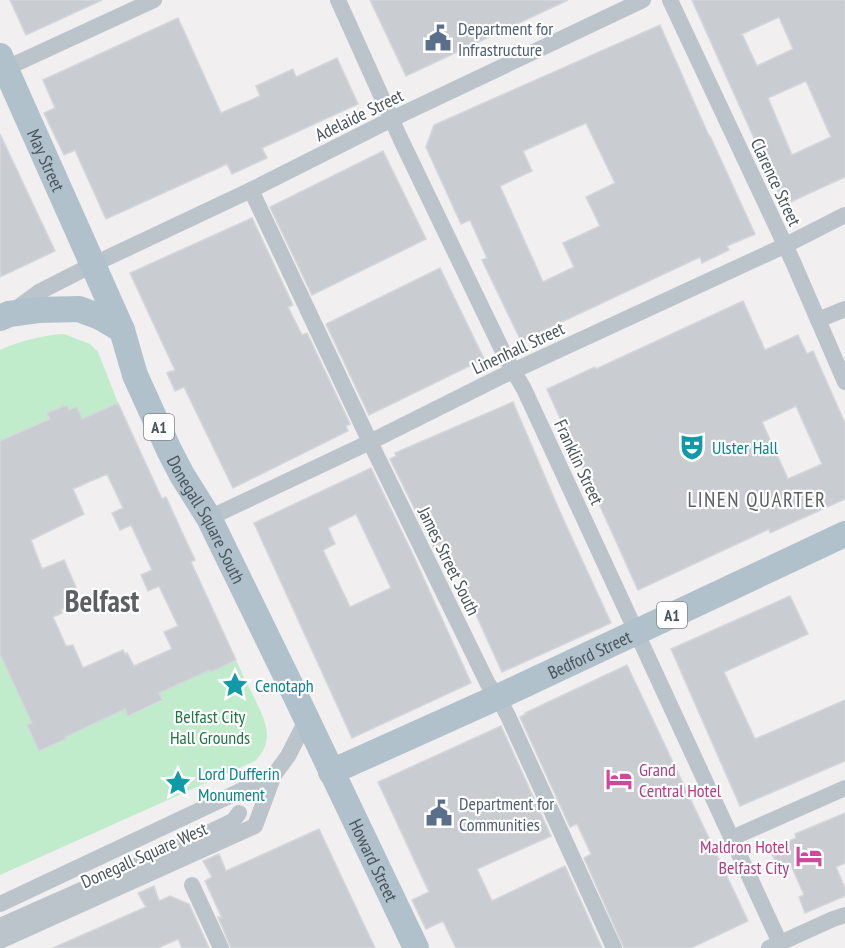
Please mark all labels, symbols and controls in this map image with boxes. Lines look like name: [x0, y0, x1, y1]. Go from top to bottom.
place label: Department for Infrastructure: [458, 17, 553, 61]
public building icon: Department for Infrastructure: [423, 23, 453, 53]
street label: Adelaide Street: [311, 84, 407, 146]
street label: May Street: [22, 125, 70, 195]
street label: Clarence Street: [746, 134, 806, 230]
street label: Linenhall Street: [468, 317, 568, 379]
road number: A1: [144, 414, 174, 440]
street label: Franklin Street: [549, 416, 609, 508]
theatre icon: Ulster Hall: [677, 432, 707, 462]
place label: Ulster Hall: [712, 436, 779, 459]
street label: Donegall Square South: [162, 451, 251, 587]
district label: LINEN QUARTER: [687, 486, 827, 513]
street label: James Street South: [412, 502, 485, 619]
district label: Belfast: [65, 581, 139, 620]
road number: A1: [657, 602, 687, 628]
street label: Bedford Street: [544, 625, 635, 684]
place icon: Cenotaph: [220, 670, 250, 700]
place label: Cenotaph: [255, 674, 314, 697]
park label: Belfast City Hall Grounds: [170, 705, 250, 749]
place label: Grand Central Hotel: [639, 758, 722, 802]
place label: Lord Dufferin Monument: [198, 762, 280, 806]
hotel icon: Grand Central Hotel: [604, 764, 634, 794]
place icon: Lord Dufferin Monument: [163, 768, 193, 798]
place label: Department for Communities: [459, 792, 554, 836]
public building icon: Department for Communities: [424, 798, 454, 828]
street label: Howard Street: [345, 815, 404, 905]
street label: Donegall Square West: [77, 817, 211, 893]
place label: Maldron Hotel Belfast City: [700, 835, 790, 879]
hotel icon: Maldron Hotel Belfast City: [794, 841, 824, 871]

